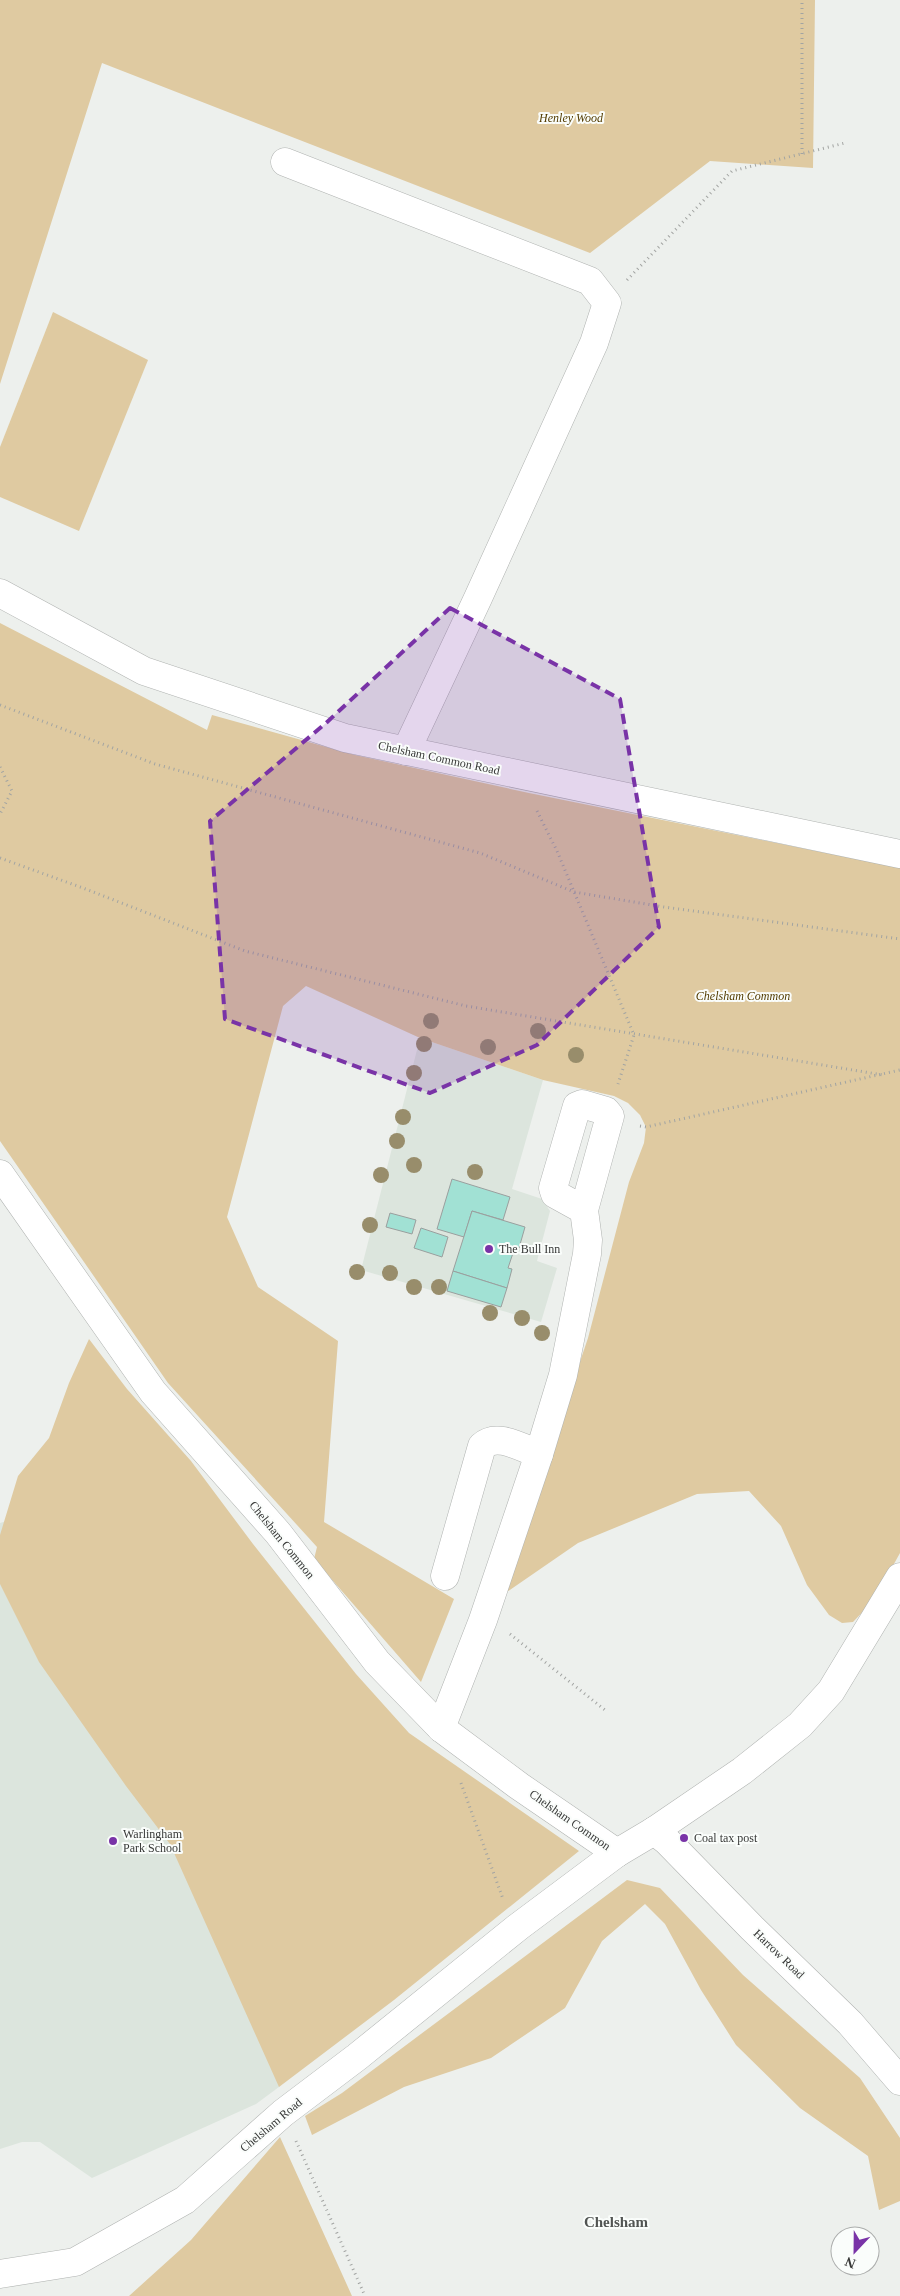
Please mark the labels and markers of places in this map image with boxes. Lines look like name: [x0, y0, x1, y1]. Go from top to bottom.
place label: The Bull Inn: [499, 1242, 560, 1256]
marker: The Bull Inn: [483, 1243, 495, 1255]
place label: Warlingham Park School: [123, 1827, 183, 1855]
place label: Coal tax post: [694, 1831, 758, 1845]
marker: Coal tax post: [678, 1832, 690, 1844]
marker: Warlingham Park School: [107, 1835, 119, 1847]

